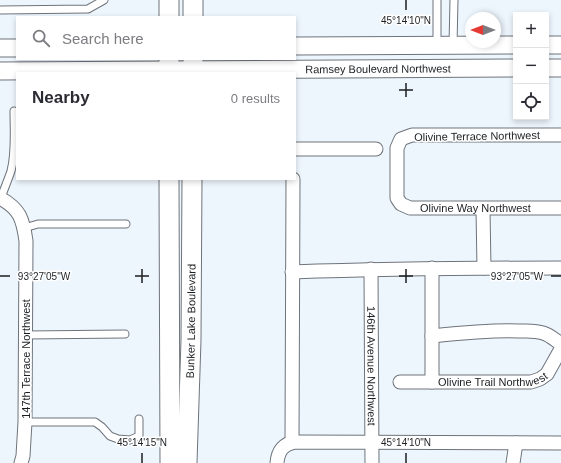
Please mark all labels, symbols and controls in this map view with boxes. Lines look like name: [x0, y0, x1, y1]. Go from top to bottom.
north arrow: [465, 12, 501, 48]
map controls: [513, 12, 549, 120]
button: +: [513, 12, 549, 48]
text: 45°14'10"N: [381, 15, 431, 26]
search box: [16, 16, 296, 60]
icon: search: [30, 27, 52, 49]
text: Search here: [62, 30, 144, 47]
button: −: [513, 48, 549, 84]
street label: Ramsey Boulevard Northwest: [305, 62, 451, 75]
button: locate: [513, 84, 549, 120]
text: Nearby: [32, 88, 90, 107]
text: 0 results: [231, 91, 280, 106]
street label: Olivine Terrace Northwest: [414, 129, 540, 143]
street label: Olivine Way Northwest: [420, 202, 531, 214]
street label: Bunker Lake Boulevard: [184, 264, 197, 378]
text: 93°27'05"W: [18, 271, 71, 282]
text: 93°27'05"W: [491, 271, 544, 282]
street label: 147th Terrace Northwest: [20, 299, 32, 419]
street label: 146th Avenue Northwest: [365, 306, 378, 426]
street label: Olivine Trail Northwest: [438, 370, 550, 388]
text: 45°14'15"N: [117, 437, 167, 448]
text: 45°14'10"N: [381, 437, 431, 448]

